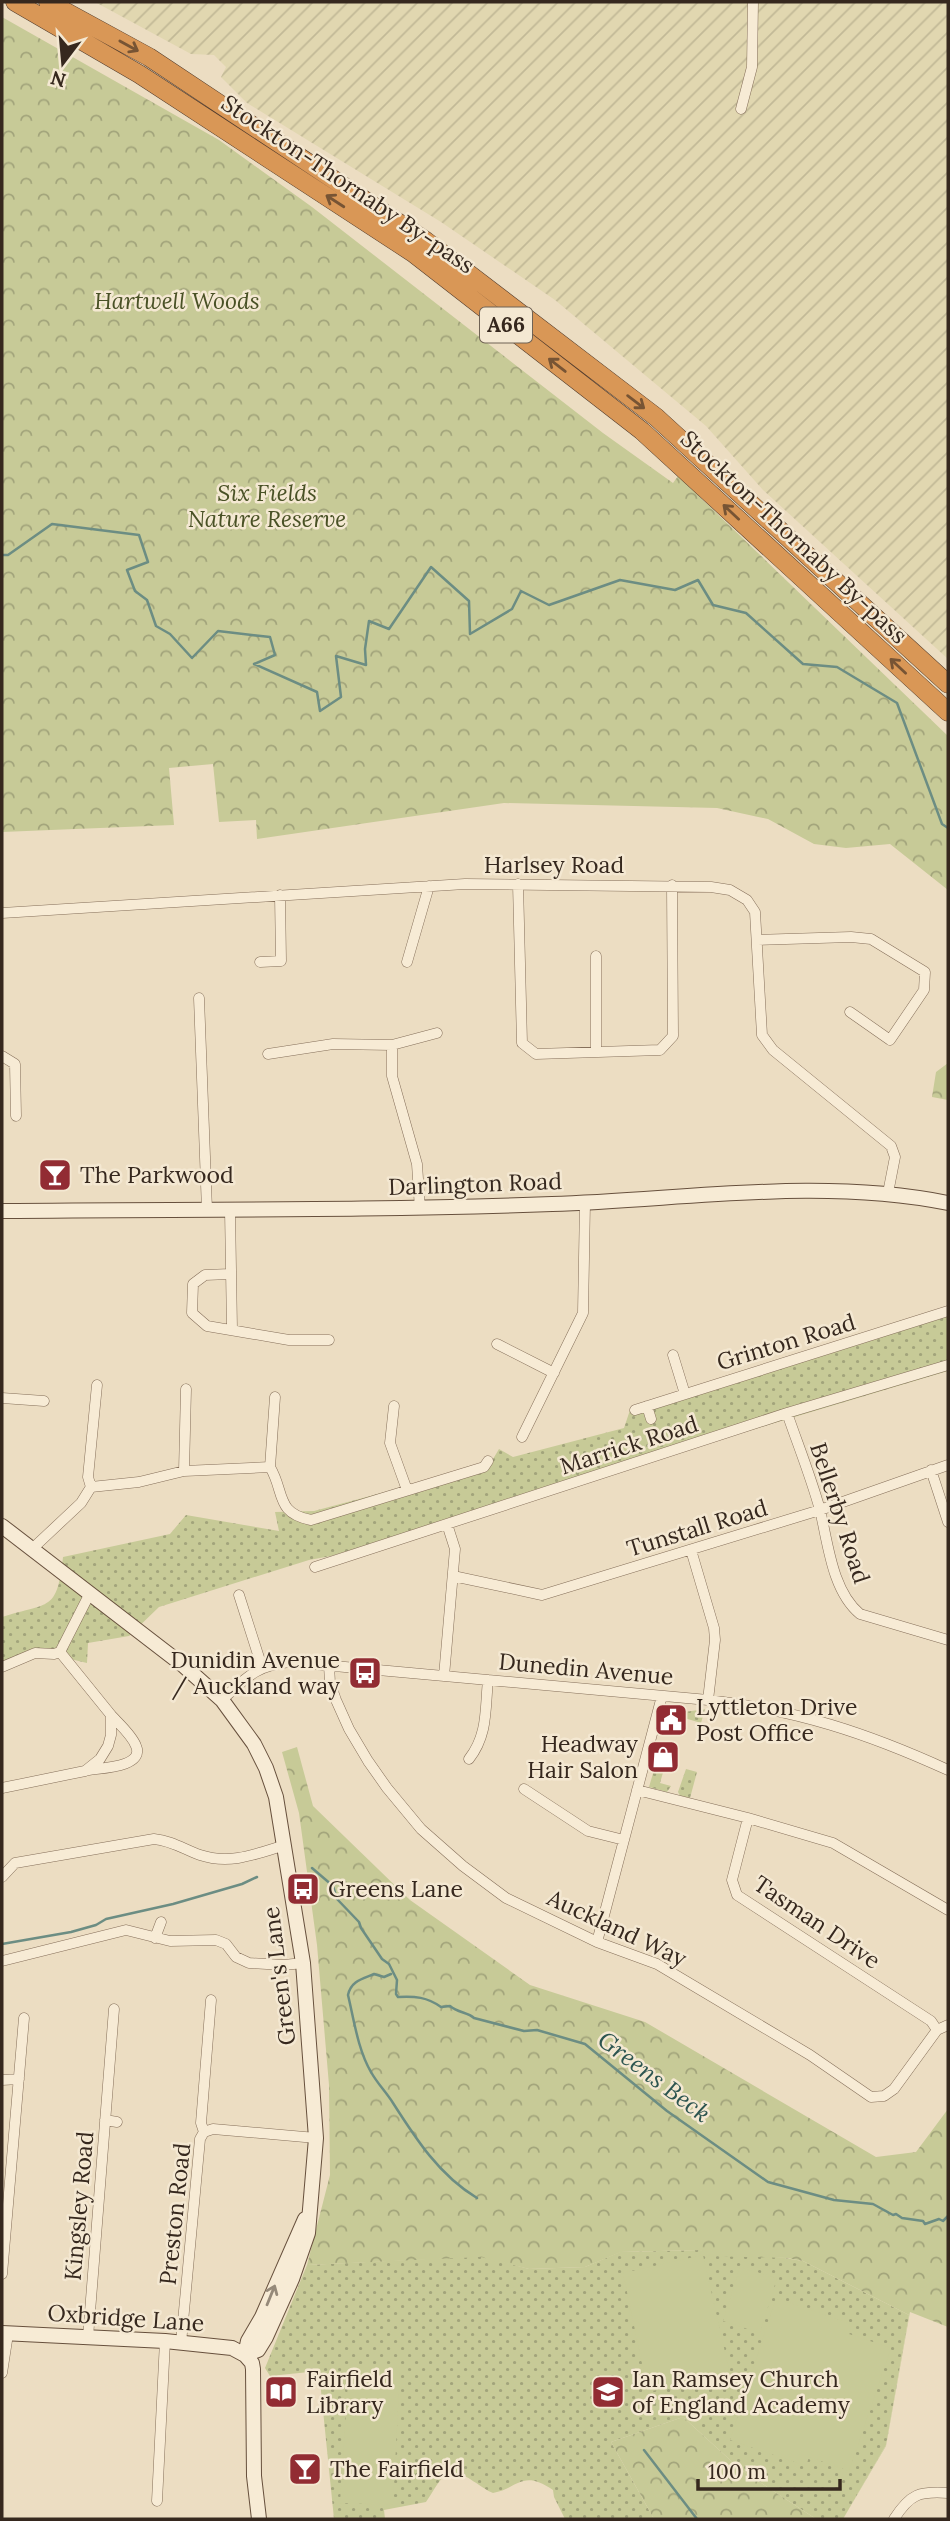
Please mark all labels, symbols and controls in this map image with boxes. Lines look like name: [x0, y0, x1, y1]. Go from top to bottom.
north arrow: [28, 28, 98, 98]
one-way arrow: [118, 40, 139, 54]
text: N: [48, 66, 69, 93]
street label: Stockton-Thornaby By-pass: [216, 88, 481, 279]
one-way arrow: [325, 194, 345, 208]
park label: Hartwell Woods: [94, 286, 260, 315]
road number: A66: [480, 308, 532, 342]
one-way arrow: [549, 357, 567, 372]
one-way arrow: [626, 394, 645, 409]
street label: Stockton-Thornaby By-pass: [675, 424, 914, 649]
park label: Six Fields Nature Reserve: [188, 478, 346, 533]
one-way arrow: [722, 504, 740, 520]
one-way arrow: [889, 658, 907, 674]
street label: Harlsey Road: [484, 850, 624, 879]
bar icon: The Parkwood: [36, 1156, 74, 1194]
place label: The Parkwood: [80, 1160, 234, 1189]
street label: Darlington Road: [388, 1166, 563, 1201]
street label: Grinton Road: [713, 1307, 859, 1376]
street label: Marrick Road: [556, 1409, 702, 1480]
street label: Bellerby Road: [804, 1439, 877, 1587]
street label: Tunstall Road: [623, 1492, 771, 1563]
place label: Dunidin Avenue / Auckland way: [170, 1645, 341, 1701]
street label: Dunedin Avenue: [497, 1646, 675, 1691]
bus stop icon: Dunidin Avenue / Auckland way: [346, 1654, 384, 1692]
place label: Lyttleton Drive Post Office: [696, 1692, 857, 1747]
public building icon: Lyttleton Drive Post Office: [652, 1701, 690, 1739]
place label: Headway Hair Salon: [527, 1729, 639, 1784]
shop icon: Headway Hair Salon: [644, 1738, 682, 1776]
street label: Tasman Drive: [748, 1869, 886, 1975]
bus stop icon: Greens Lane: [284, 1870, 322, 1908]
place label: Greens Lane: [328, 1874, 463, 1903]
street label: Auckland Way: [542, 1882, 692, 1973]
street label: Green's Lane: [256, 1905, 301, 2047]
water label: Greens Beck: [592, 2024, 717, 2129]
street label: Kingsley Road: [58, 2130, 99, 2282]
street label: Preston Road: [153, 2141, 196, 2286]
one-way arrow: [265, 2285, 278, 2306]
street label: Oxbridge Lane: [47, 2298, 205, 2337]
place label: Fairfield Library: [306, 2364, 393, 2419]
place label: Ian Ramsey Church of England Academy: [632, 2364, 851, 2419]
library icon: Fairfield Library: [262, 2373, 300, 2411]
school or university icon: Ian Ramsey Church of England Academy: [589, 2373, 627, 2411]
scale bar: [698, 2448, 840, 2492]
bar icon: The Fairfield: [286, 2450, 324, 2488]
place label: The Fairfield: [330, 2454, 464, 2483]
text: 100 m: [708, 2458, 766, 2485]

